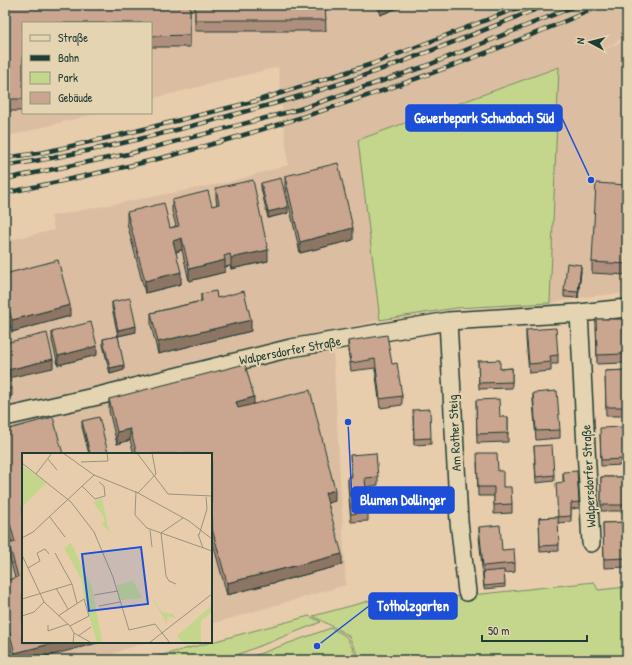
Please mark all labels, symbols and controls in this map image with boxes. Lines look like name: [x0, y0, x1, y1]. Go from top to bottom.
legend: [22, 22, 152, 114]
north arrow: [570, 22, 610, 62]
text: Straße: [58, 29, 88, 46]
text: N: [573, 37, 587, 45]
text: Bahn: [58, 49, 79, 66]
text: Park: [58, 69, 78, 86]
text: Gebäude: [58, 89, 93, 106]
callout: Gewerbepark Schwabach Süd: [406, 105, 562, 131]
text: Gewerbepark Schwabach Süd: [414, 108, 555, 129]
street label: Walpersdorfer Straße: [238, 331, 342, 369]
street label: Am Rother Steig: [443, 394, 465, 472]
street label: Walpersdorfer Straße: [576, 424, 600, 528]
inset map: [22, 453, 212, 643]
callout: Blumen Dollinger: [352, 487, 454, 513]
text: Blumen Dollinger: [360, 490, 447, 511]
callout: Totholzgarten: [369, 593, 457, 619]
text: Totholzgarten: [376, 596, 449, 617]
scale bar: [482, 617, 587, 643]
text: 50 m: [488, 622, 509, 639]

